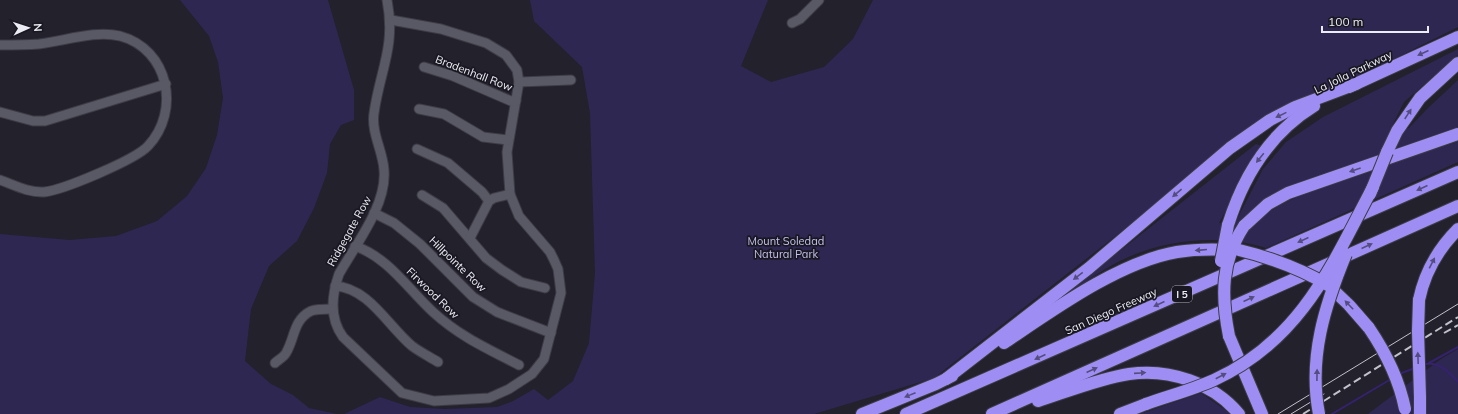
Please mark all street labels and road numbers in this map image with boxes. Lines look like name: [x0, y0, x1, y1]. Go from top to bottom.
street label: La Jolla Parkway: [1312, 47, 1394, 97]
street label: Bradenhall Row: [433, 52, 515, 94]
street label: Ridgegate Row: [324, 193, 374, 269]
street label: Hillpointe Row: [426, 233, 490, 295]
street label: Firwood Row: [404, 264, 463, 322]
street label: San Diego Freeway: [1063, 284, 1159, 338]
road number: I 5: [1172, 286, 1192, 302]

